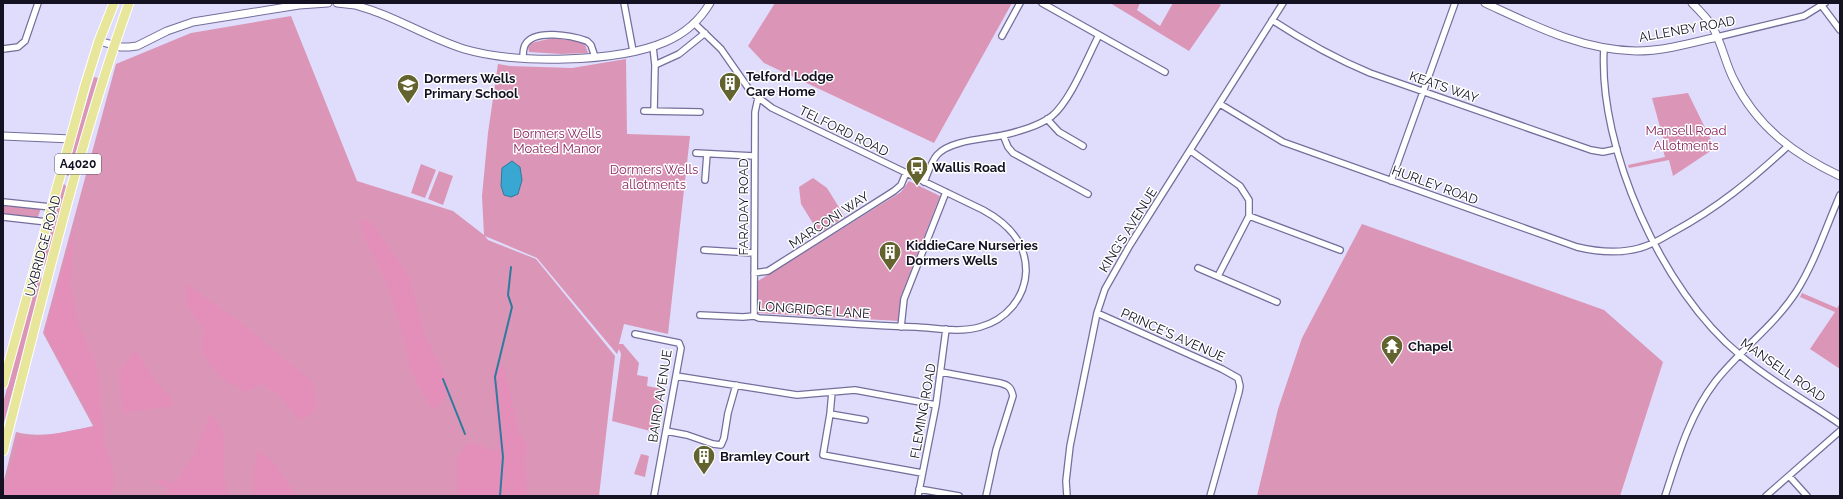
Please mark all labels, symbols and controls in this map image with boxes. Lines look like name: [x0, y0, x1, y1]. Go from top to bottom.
street label: ALLENBY ROAD: [1638, 13, 1736, 45]
street label: KEATS WAY: [1408, 68, 1481, 106]
place label: Telford Lodge Care Home: [746, 69, 834, 99]
building icon: Telford Lodge Care Home: [717, 70, 743, 103]
place label: Dormers Wells Primary School: [424, 71, 519, 101]
school or university icon: Dormers Wells Primary School: [395, 72, 421, 105]
street label: TELFORD ROAD: [797, 103, 891, 159]
park label: Mansell Road Allotments: [1645, 123, 1727, 153]
park label: Dormers Wells Moated Manor: [513, 126, 601, 156]
road number: A4020: [55, 154, 101, 174]
bus stop icon: Wallis Road: [904, 154, 930, 187]
street label: FARADAY ROAD: [736, 159, 751, 255]
place label: Wallis Road: [932, 160, 1006, 175]
park label: Dormers Wells allotments: [610, 162, 698, 192]
street label: HURLEY ROAD: [1390, 162, 1480, 208]
street label: KING'S AVENUE: [1096, 185, 1160, 275]
street label: MARCONI WAY: [786, 188, 872, 251]
street label: UXBRIDGE ROAD: [22, 194, 64, 298]
place label: KiddieCare Nurseries Dormers Wells: [906, 238, 1038, 268]
building icon: KiddieCare Nurseries Dormers Wells: [877, 239, 903, 272]
street label: LONGRIDGE LANE: [758, 299, 871, 321]
street label: PRINCE'S AVENUE: [1119, 305, 1228, 365]
temple icon: Chapel: [1379, 333, 1405, 366]
street label: MANSELL ROAD: [1738, 335, 1828, 405]
place label: Chapel: [1408, 339, 1453, 354]
street label: BAIRD AVENUE: [645, 348, 675, 443]
street label: FLEMING ROAD: [907, 362, 939, 460]
building icon: Bramley Court: [691, 443, 717, 476]
place label: Bramley Court: [720, 449, 810, 464]

